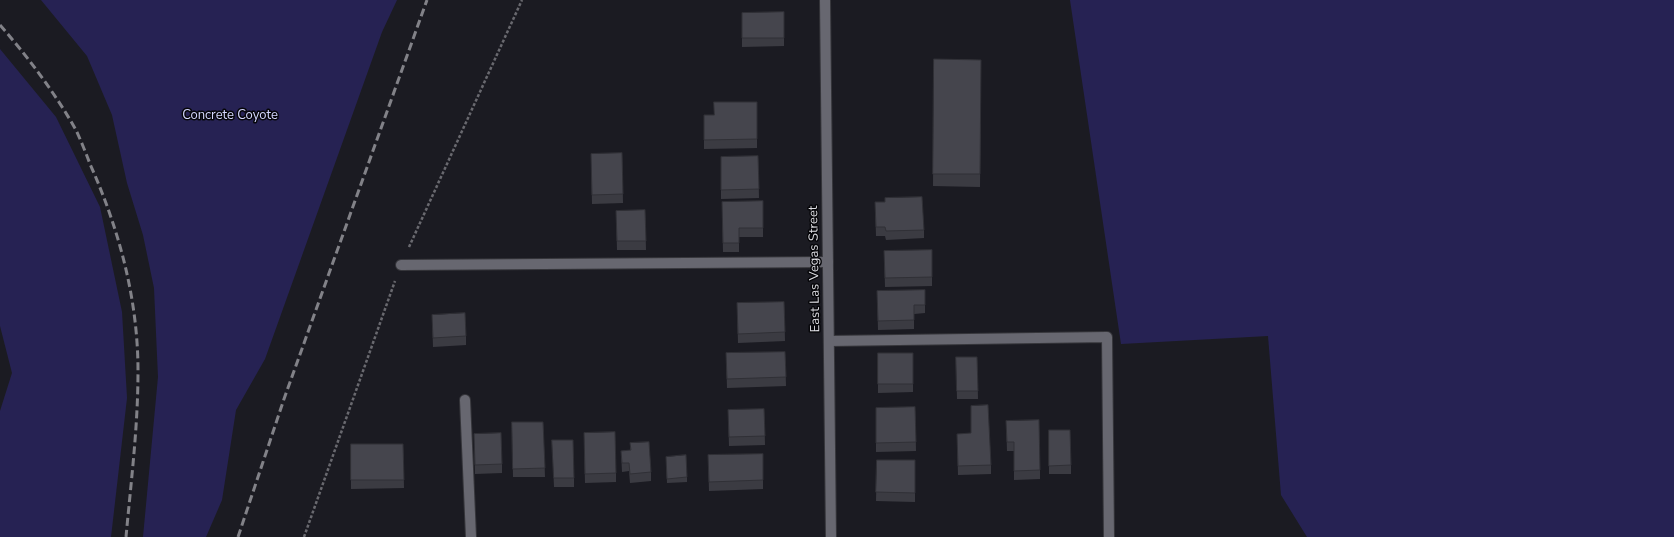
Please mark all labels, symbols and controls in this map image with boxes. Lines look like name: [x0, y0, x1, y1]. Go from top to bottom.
park label: Concrete Coyote: [182, 108, 278, 124]
street label: East Las Vegas Street: [806, 206, 824, 332]

